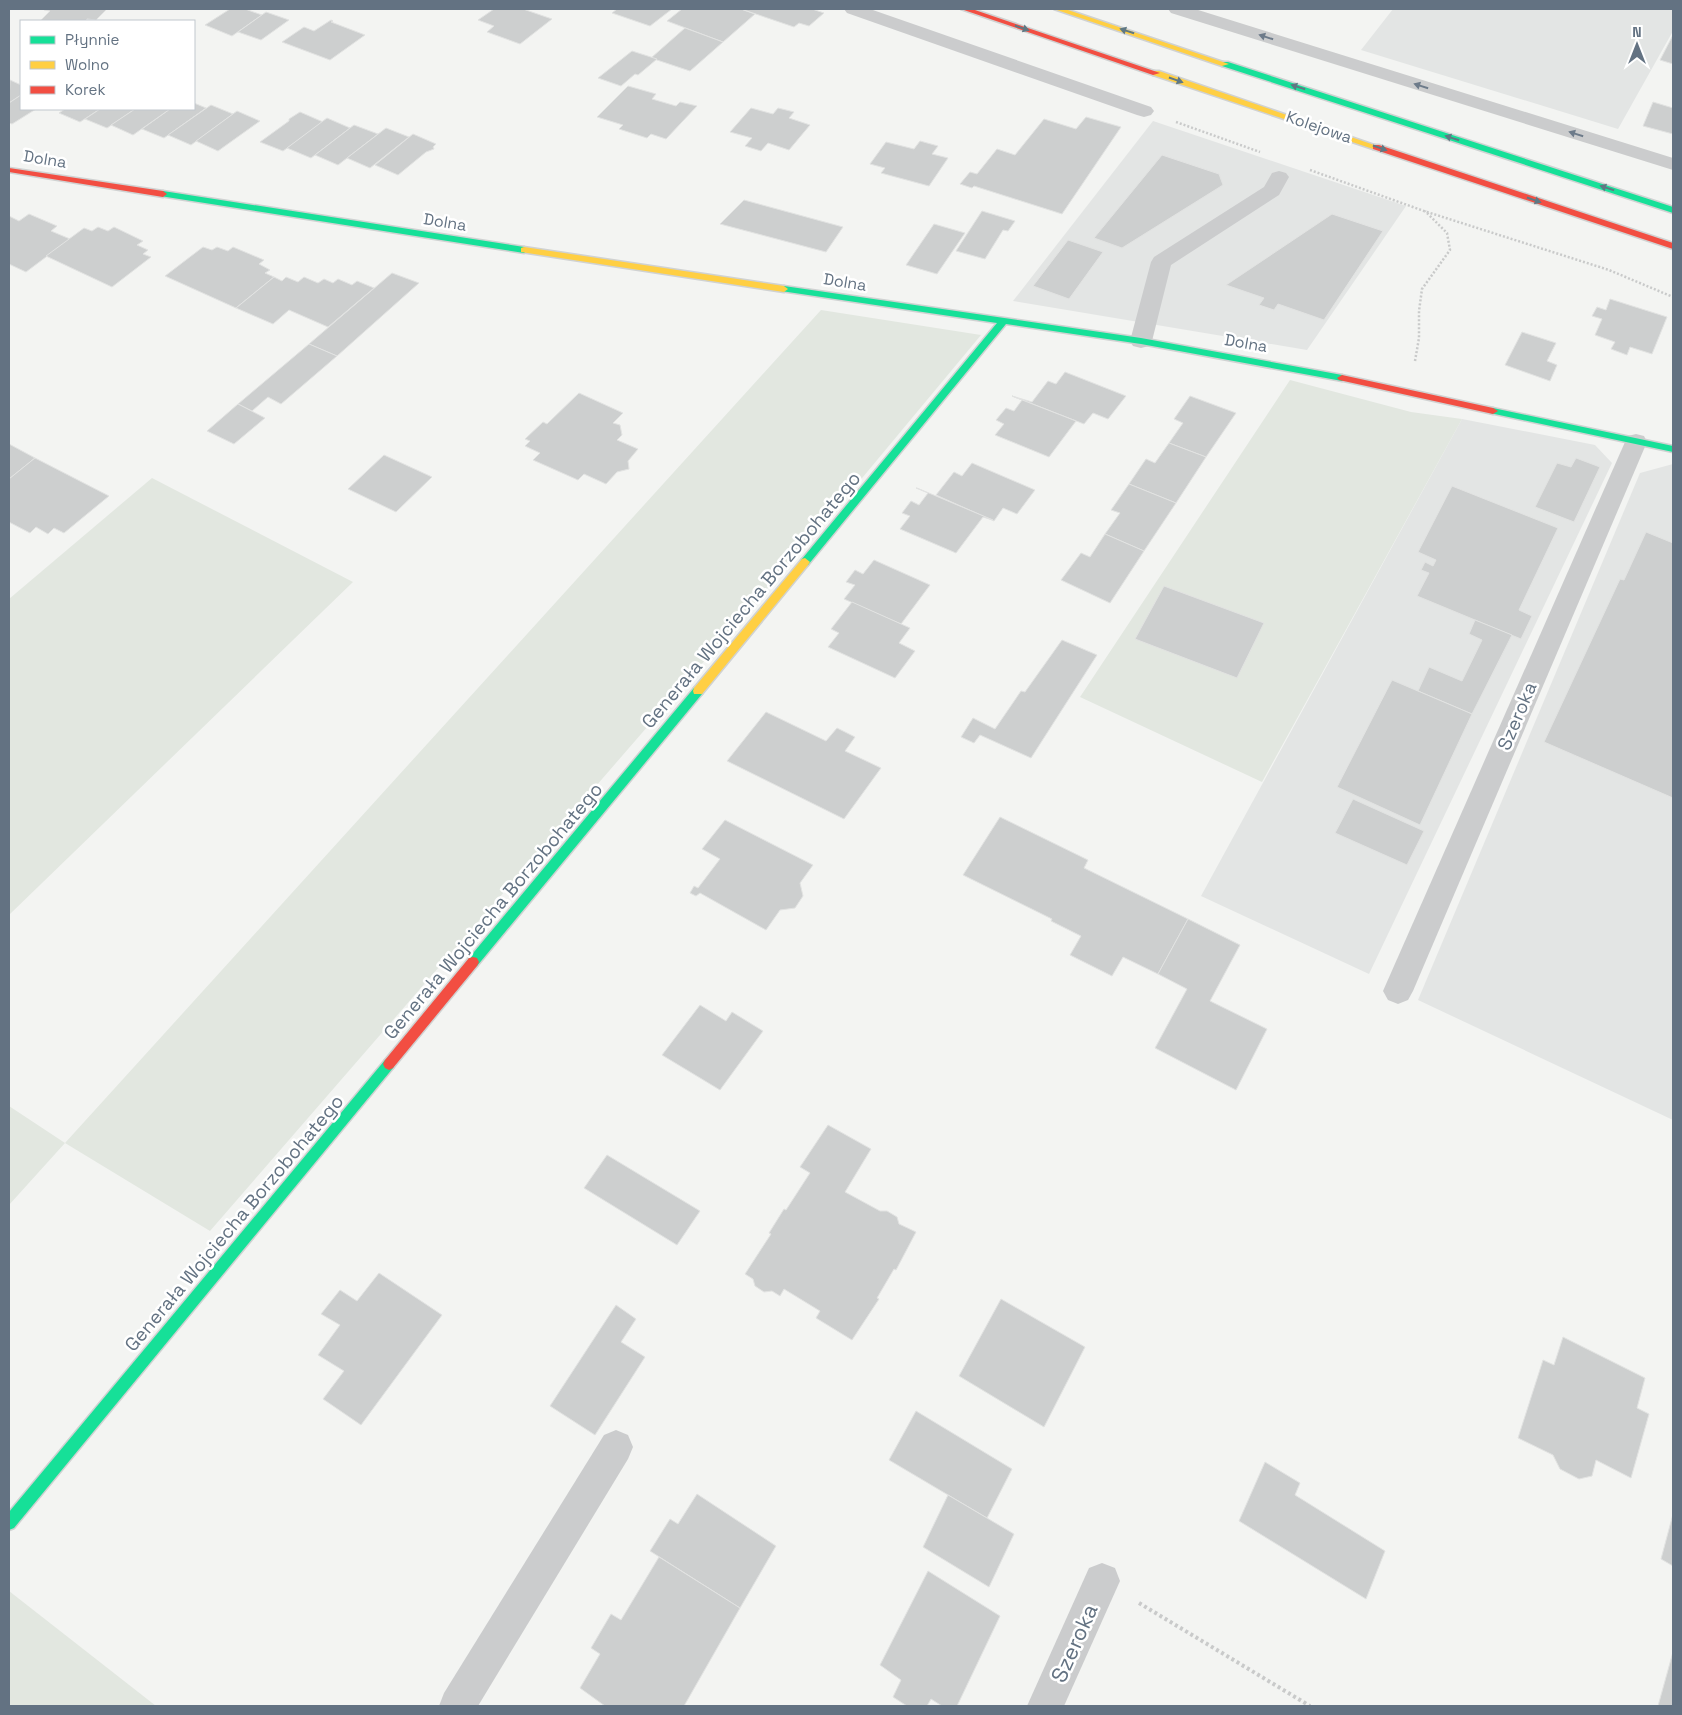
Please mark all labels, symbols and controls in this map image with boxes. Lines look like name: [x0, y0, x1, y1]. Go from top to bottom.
legend: [20, 20, 195, 110]
north arrow: [1612, 20, 1662, 70]
text: N: [1632, 23, 1642, 41]
one-way arrow: [1015, 25, 1030, 32]
one-way arrow: [1119, 27, 1134, 35]
text: Płynnie: [65, 30, 119, 49]
one-way arrow: [1259, 33, 1274, 40]
text: Wolno: [65, 55, 109, 74]
one-way arrow: [1169, 76, 1184, 84]
text: Korek: [65, 80, 105, 99]
one-way arrow: [1414, 82, 1429, 89]
one-way arrow: [1290, 83, 1305, 91]
street label: Kolejowa: [1283, 106, 1355, 148]
one-way arrow: [1569, 130, 1584, 137]
one-way arrow: [1445, 134, 1460, 141]
street label: Dolna: [22, 145, 68, 173]
one-way arrow: [1373, 145, 1388, 152]
one-way arrow: [1599, 184, 1614, 192]
one-way arrow: [1527, 196, 1542, 204]
street label: Dolna: [422, 208, 468, 236]
street label: Dolna: [822, 268, 868, 296]
street label: Dolna: [1223, 329, 1269, 357]
street label: Generała Wojciecha Borzobohatego: [636, 466, 866, 734]
street label: Szeroka: [1491, 678, 1543, 754]
street label: Generała Wojciecha Borzobohatego: [378, 777, 608, 1045]
street label: Generała Wojciecha Borzobohatego: [119, 1089, 349, 1357]
street label: Szeroka: [1044, 1599, 1104, 1687]

